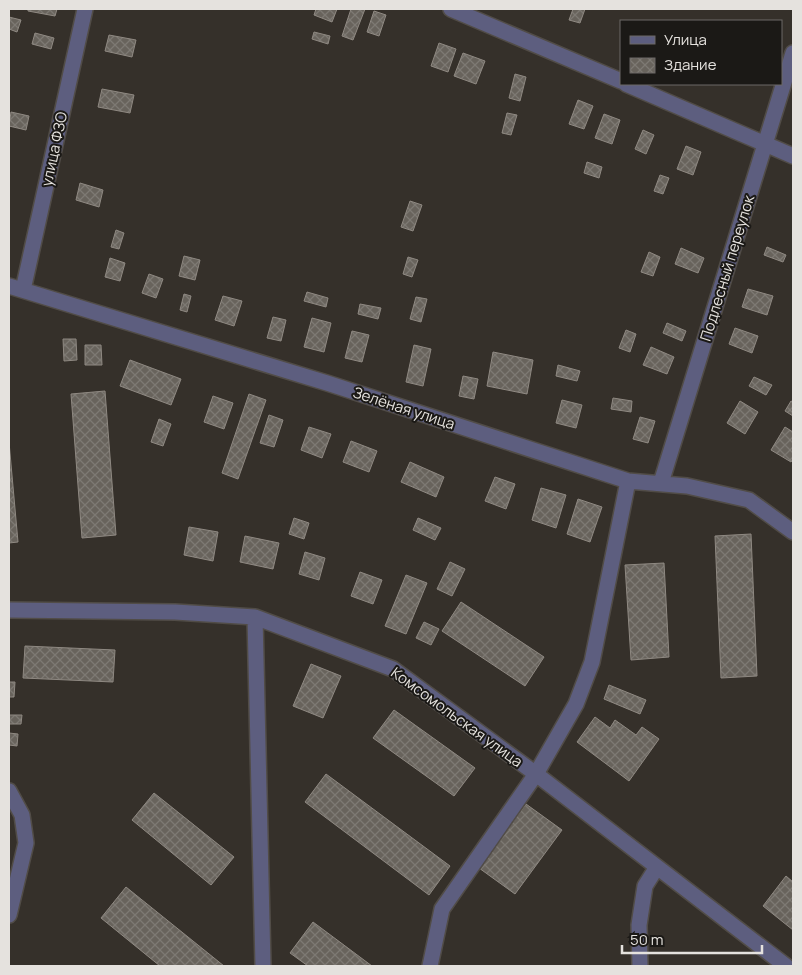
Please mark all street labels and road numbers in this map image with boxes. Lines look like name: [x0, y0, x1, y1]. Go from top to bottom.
street label: улица ФЗО: [36, 110, 72, 188]
street label: Подлесный переулок: [695, 192, 759, 344]
street label: Зелёная улица: [350, 382, 458, 434]
street label: Комсомольская улица: [387, 662, 527, 772]

